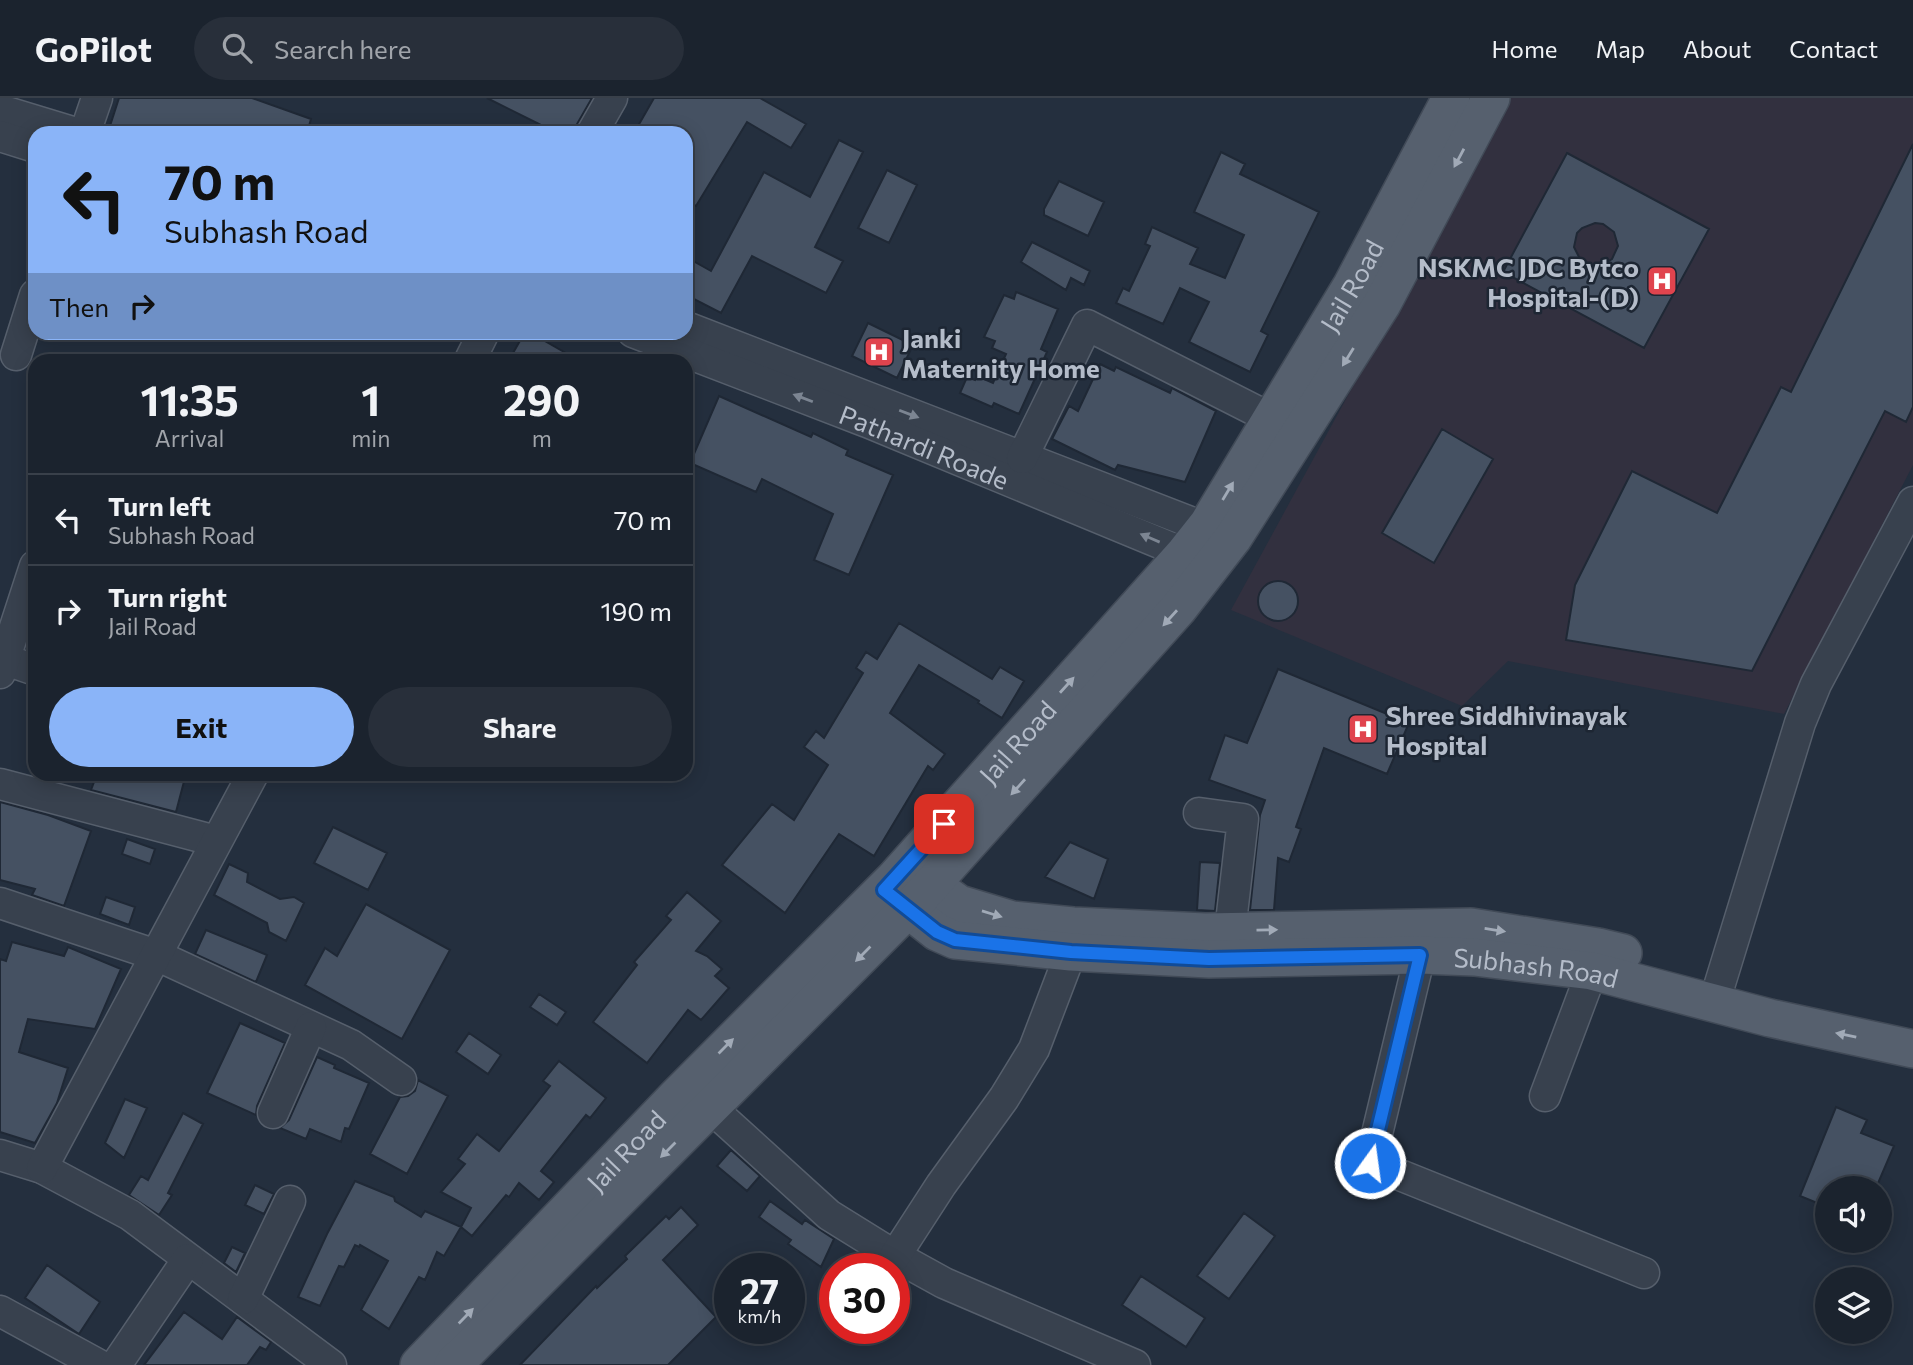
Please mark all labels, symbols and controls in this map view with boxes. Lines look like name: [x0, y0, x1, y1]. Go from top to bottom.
search box: [194, 17, 684, 80]
text: GoPilot: [35, 28, 152, 69]
icon: search: [218, 29, 256, 67]
text: Search here: [274, 33, 411, 64]
text: Home: [1492, 34, 1558, 63]
text: Map: [1596, 34, 1645, 63]
text: About: [1683, 34, 1751, 63]
text: Contact: [1789, 34, 1878, 63]
one-way arrow: [1453, 149, 1465, 168]
text: 70 m: [164, 150, 275, 210]
icon: left: [49, 154, 140, 245]
text: Subhash Road: [164, 210, 368, 250]
street label: Jail Road: [1313, 234, 1389, 336]
place label: NSKMC JDC Bytco Hospital-(D): [1418, 251, 1639, 312]
hospital icon: NSKMC JDC Bytco Hospital-(D): [1645, 264, 1679, 298]
icon: right: [123, 287, 161, 325]
text: Then: [49, 291, 109, 322]
place label: Janki Maternity Home: [902, 322, 1100, 383]
hospital icon: Janki Maternity Home: [862, 335, 896, 369]
one-way arrow: [1342, 347, 1355, 367]
text: 11:35: [141, 373, 239, 425]
text: 1: [361, 373, 380, 425]
text: 290: [503, 373, 580, 425]
one-way arrow: [792, 392, 813, 403]
street label: Pathardi Roade: [835, 398, 1014, 495]
one-way arrow: [899, 409, 920, 420]
text: Arrival: [155, 424, 224, 452]
text: min: [351, 424, 390, 452]
text: m: [532, 424, 552, 452]
one-way arrow: [1222, 482, 1234, 501]
text: Turn left: [108, 490, 211, 521]
icon: left: [49, 501, 87, 539]
text: 70 m: [614, 504, 672, 535]
text: Subhash Road: [108, 521, 255, 549]
one-way arrow: [1140, 532, 1160, 544]
text: Turn right: [108, 581, 227, 612]
icon: right: [49, 592, 87, 630]
text: 190 m: [600, 595, 672, 626]
one-way arrow: [1162, 609, 1178, 627]
text: Jail Road: [108, 612, 197, 640]
one-way arrow: [1059, 677, 1075, 694]
button: Exit: [49, 687, 354, 767]
button: Share: [368, 687, 672, 767]
street label: Jail Road: [972, 694, 1062, 789]
place label: Shree Siddhivinayak Hospital: [1386, 699, 1627, 760]
hospital icon: Shree Siddhivinayak Hospital: [1346, 712, 1380, 746]
one-way arrow: [1011, 778, 1027, 795]
pin: [914, 794, 974, 854]
icon: arrive: [925, 805, 963, 843]
one-way arrow: [982, 909, 1003, 919]
one-way arrow: [1257, 925, 1279, 936]
one-way arrow: [1484, 925, 1506, 936]
street label: Subhash Road: [1453, 941, 1622, 993]
one-way arrow: [855, 945, 872, 962]
one-way arrow: [1835, 1029, 1857, 1040]
one-way arrow: [718, 1038, 735, 1055]
street label: Jail Road: [579, 1103, 671, 1197]
position arrow: [1333, 1126, 1407, 1200]
one-way arrow: [660, 1141, 677, 1158]
map controls: [1815, 1176, 1892, 1344]
button: sound: [1815, 1176, 1892, 1253]
speed limit sign: 30: [819, 1253, 910, 1344]
button: layers: [1815, 1267, 1892, 1344]
text: 27: [740, 1268, 779, 1311]
text: km/h: [738, 1305, 781, 1327]
one-way arrow: [458, 1308, 474, 1325]

